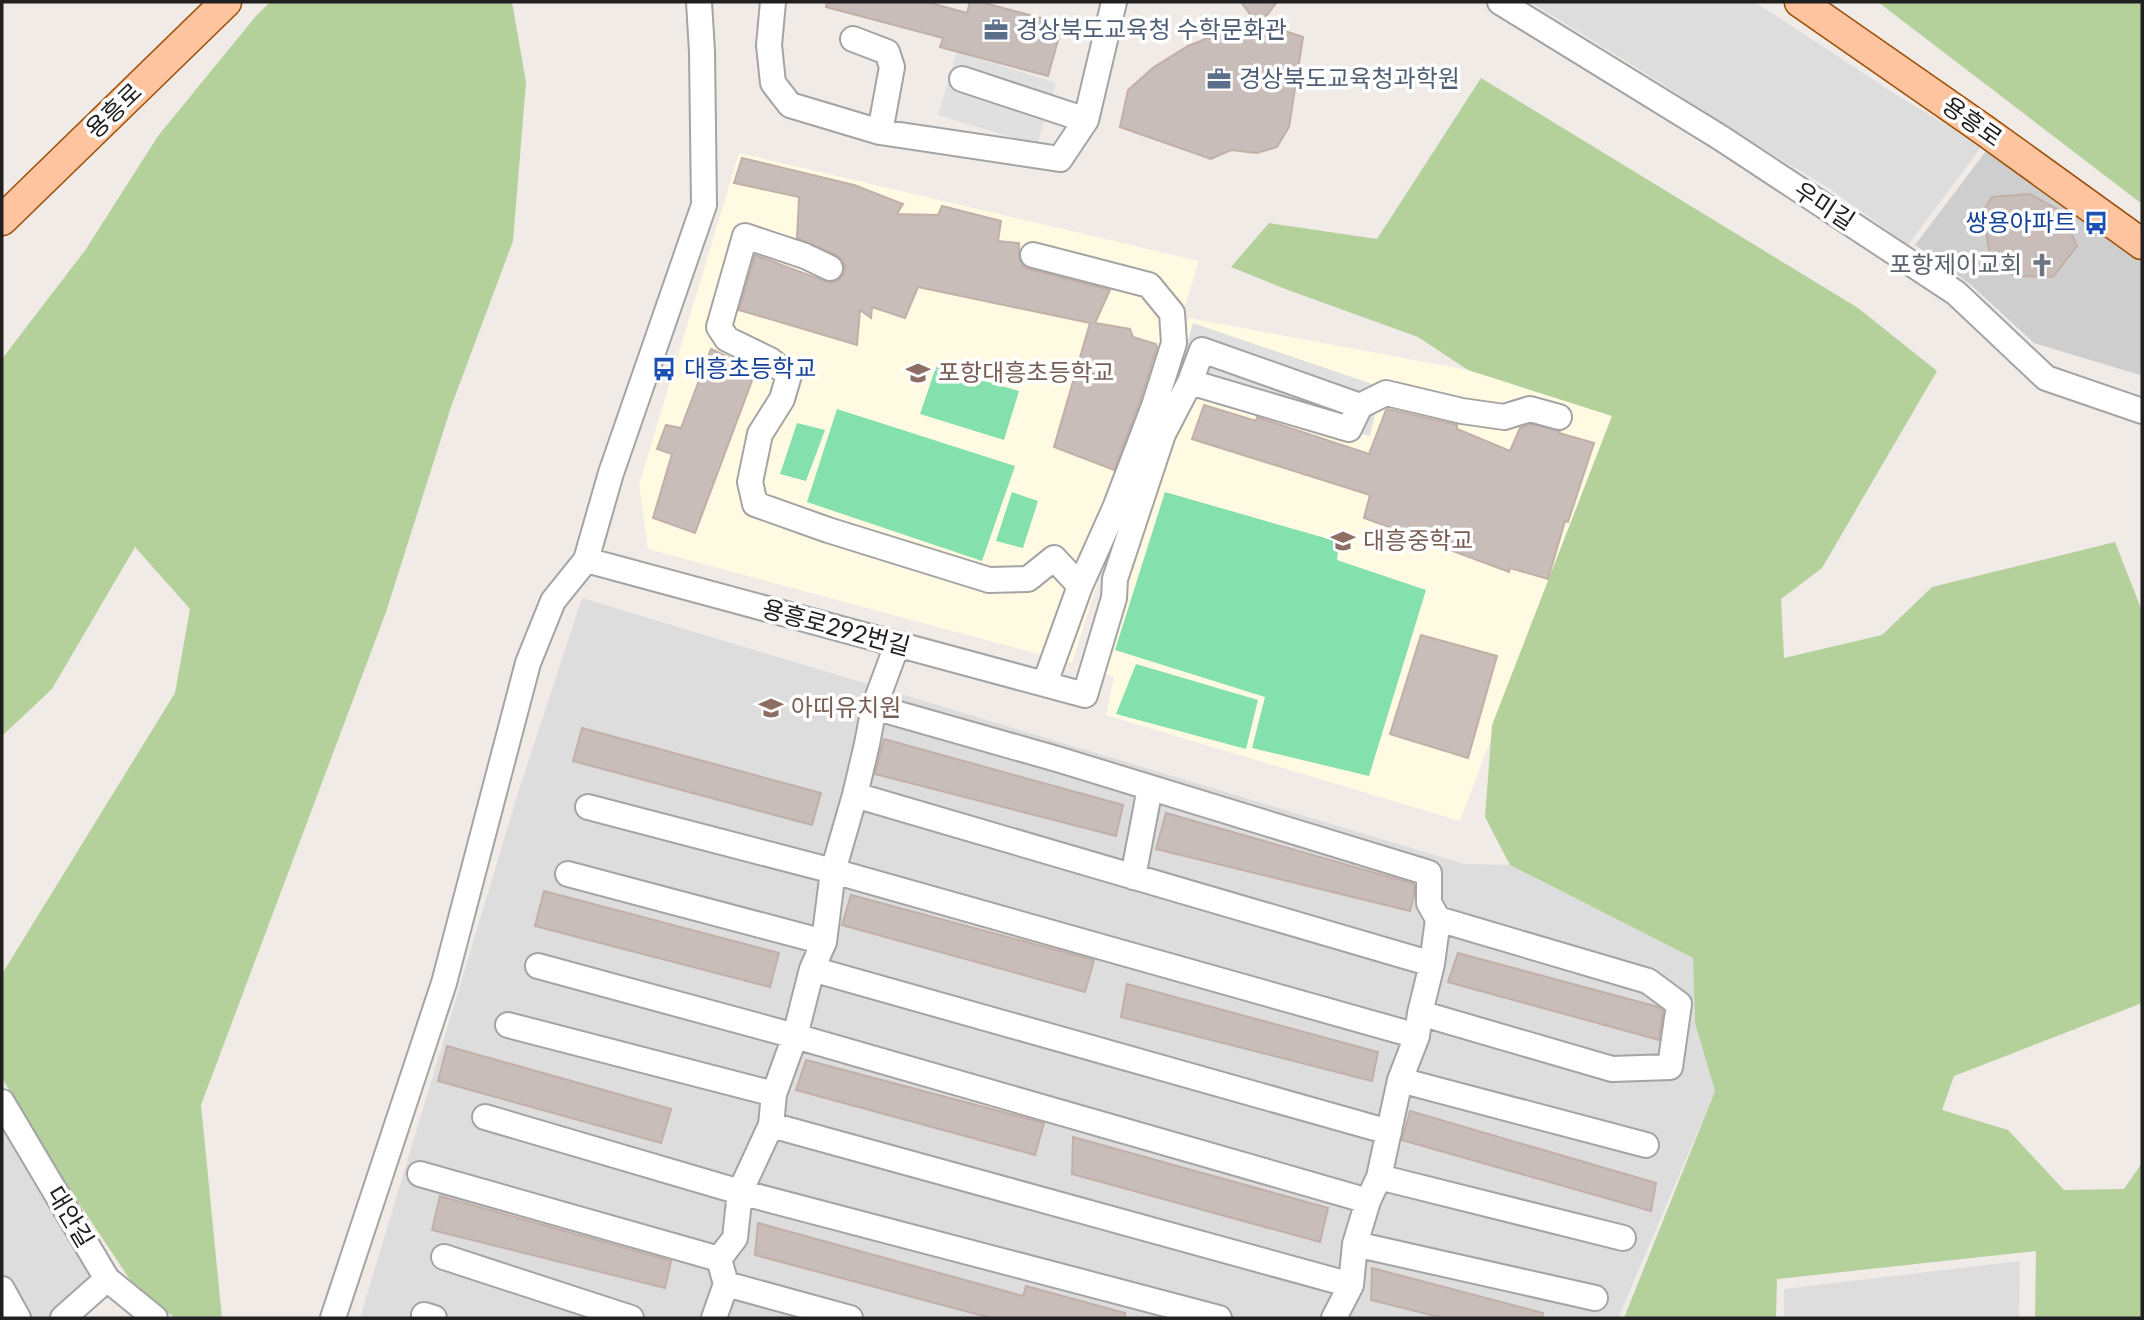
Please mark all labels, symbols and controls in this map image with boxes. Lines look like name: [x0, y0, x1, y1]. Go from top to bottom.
place label: 경상북도교육청 수학문화관: [1016, 14, 1287, 43]
office icon: 경상북도교육청 수학문화관: [982, 16, 1010, 44]
place label: 경상북도교육청과학원: [1239, 63, 1460, 92]
office icon: 경상북도교육청과학원: [1205, 65, 1233, 93]
street label: 용흥로: [79, 76, 147, 143]
street label: 용흥로: [1937, 90, 2008, 152]
street label: 우미길: [1789, 175, 1860, 235]
place label: 쌍용아파트: [1966, 207, 2076, 236]
bus stop icon: 쌍용아파트: [2082, 209, 2110, 237]
place label: 포항제이교회: [1890, 249, 2022, 278]
church icon: 포항제이교회: [2028, 251, 2056, 279]
place label: 대흥초등학교: [684, 353, 816, 382]
bus stop icon: 대흥초등학교: [650, 355, 678, 383]
place label: 포항대흥초등학교: [938, 357, 1115, 386]
school or university icon: 포항대흥초등학교: [904, 359, 932, 387]
place label: 대흥중학교: [1363, 525, 1473, 554]
school or university icon: 대흥중학교: [1329, 527, 1357, 555]
street label: 용흥로292번길: [759, 593, 914, 660]
place label: 아띠유치원: [791, 692, 901, 721]
school or university icon: 아띠유치원: [757, 694, 785, 722]
street label: 대안길: [42, 1180, 101, 1252]

